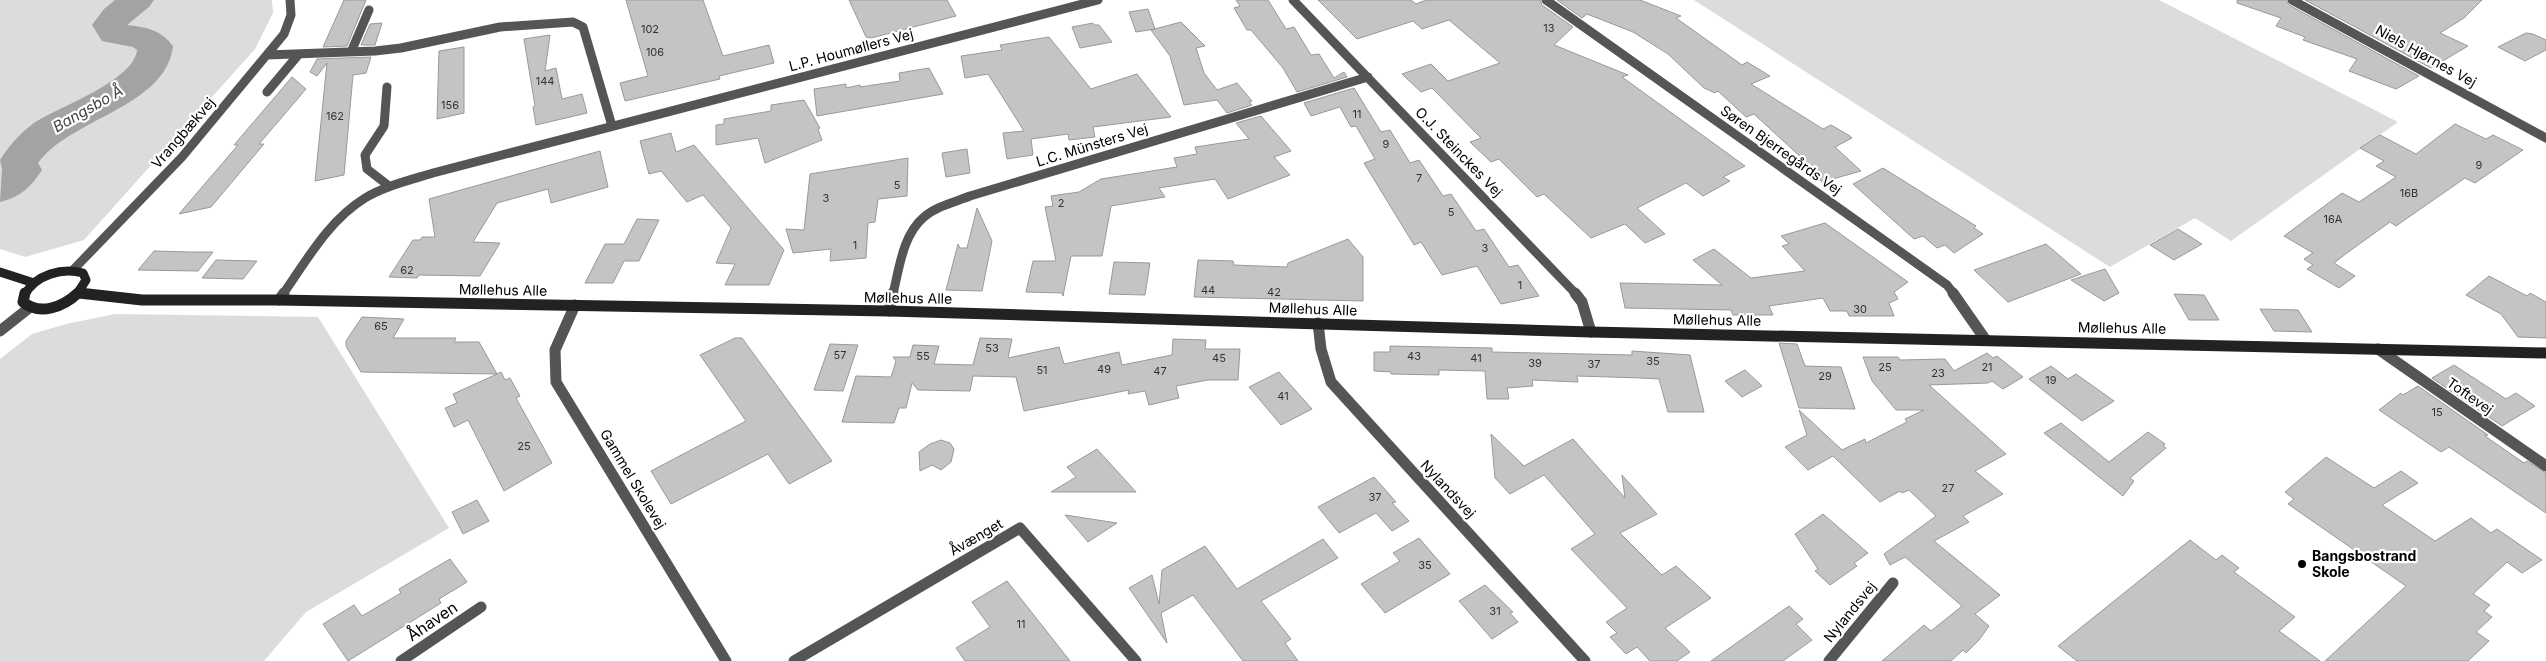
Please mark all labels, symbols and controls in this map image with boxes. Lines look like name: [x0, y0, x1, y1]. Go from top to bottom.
house number: 13: [1543, 21, 1555, 35]
street label: Niels Hjørnes Vej: [2373, 21, 2480, 90]
house number: 102: [641, 22, 659, 36]
street label: L.P. Houmøllers Vej: [787, 25, 915, 74]
house number: 106: [646, 45, 664, 59]
house number: 144: [536, 74, 554, 88]
water label: Bangsbo Å: [49, 81, 126, 136]
street label: Vrangbækvej: [147, 94, 218, 171]
house number: 156: [441, 98, 459, 112]
street label: Søren Bjerregårds Vej: [1717, 101, 1845, 198]
street label: O.J. Steinckes Vej: [1412, 103, 1507, 200]
house number: 11: [1353, 107, 1361, 121]
house number: 162: [326, 109, 344, 123]
street label: L.C. Münsters Vej: [1034, 119, 1150, 170]
house number: 9: [1383, 137, 1390, 151]
house number: 9: [2476, 158, 2483, 172]
house number: 7: [1416, 171, 1422, 185]
house number: 5: [894, 178, 901, 192]
house number: 16B: [2400, 186, 2418, 200]
house number: 3: [823, 191, 830, 205]
house number: 2: [1058, 196, 1064, 210]
house number: 5: [1448, 205, 1455, 219]
house number: 16A: [2324, 212, 2343, 226]
house number: 1: [853, 238, 857, 252]
house number: 3: [1482, 241, 1489, 255]
house number: 62: [400, 263, 414, 277]
house number: 1: [1518, 278, 1522, 292]
street label: Møllehus Alle: [459, 280, 547, 299]
house number: 44: [1201, 283, 1215, 297]
house number: 42: [1267, 285, 1281, 299]
street label: Møllehus Alle: [864, 288, 952, 307]
street label: Møllehus Alle: [1269, 298, 1358, 319]
house number: 30: [1853, 302, 1867, 316]
street label: Møllehus Alle: [1673, 310, 1761, 329]
street label: Møllehus Alle: [2078, 318, 2166, 337]
house number: 65: [374, 319, 388, 333]
house number: 53: [985, 341, 999, 355]
house number: 57: [834, 348, 846, 362]
house number: 55: [916, 349, 930, 363]
house number: 43: [1407, 349, 1421, 363]
house number: 45: [1212, 351, 1226, 365]
house number: 41: [1470, 351, 1482, 365]
house number: 35: [1646, 354, 1660, 368]
house number: 39: [1528, 356, 1542, 370]
house number: 37: [1587, 357, 1601, 371]
house number: 25: [1878, 360, 1892, 374]
house number: 21: [1981, 360, 1993, 374]
house number: 49: [1097, 362, 1111, 376]
house number: 51: [1036, 363, 1048, 377]
house number: 47: [1153, 364, 1167, 378]
house number: 23: [1931, 366, 1945, 380]
house number: 29: [1818, 369, 1832, 383]
house number: 19: [2045, 373, 2057, 387]
street label: Toftevej: [2444, 374, 2497, 418]
house number: 41: [1277, 389, 1289, 403]
house number: 15: [2431, 405, 2443, 419]
street label: Gammel Skolevej: [597, 426, 670, 532]
house number: 25: [517, 439, 531, 453]
street label: Nylandsvej: [1417, 456, 1480, 521]
house number: 27: [1942, 481, 1954, 495]
house number: 37: [1368, 490, 1382, 504]
street label: Åvænget: [945, 513, 1006, 559]
place label: Bangsbostrand Skole: [2312, 547, 2416, 580]
house number: 35: [1418, 558, 1432, 572]
marker: Bangsbostrand Skole: [2296, 558, 2308, 570]
street label: Nylandsvej: [1820, 578, 1879, 645]
street label: Åhaven: [403, 597, 461, 645]
house number: 31: [1489, 604, 1501, 618]
house number: 11: [1017, 617, 1025, 631]

